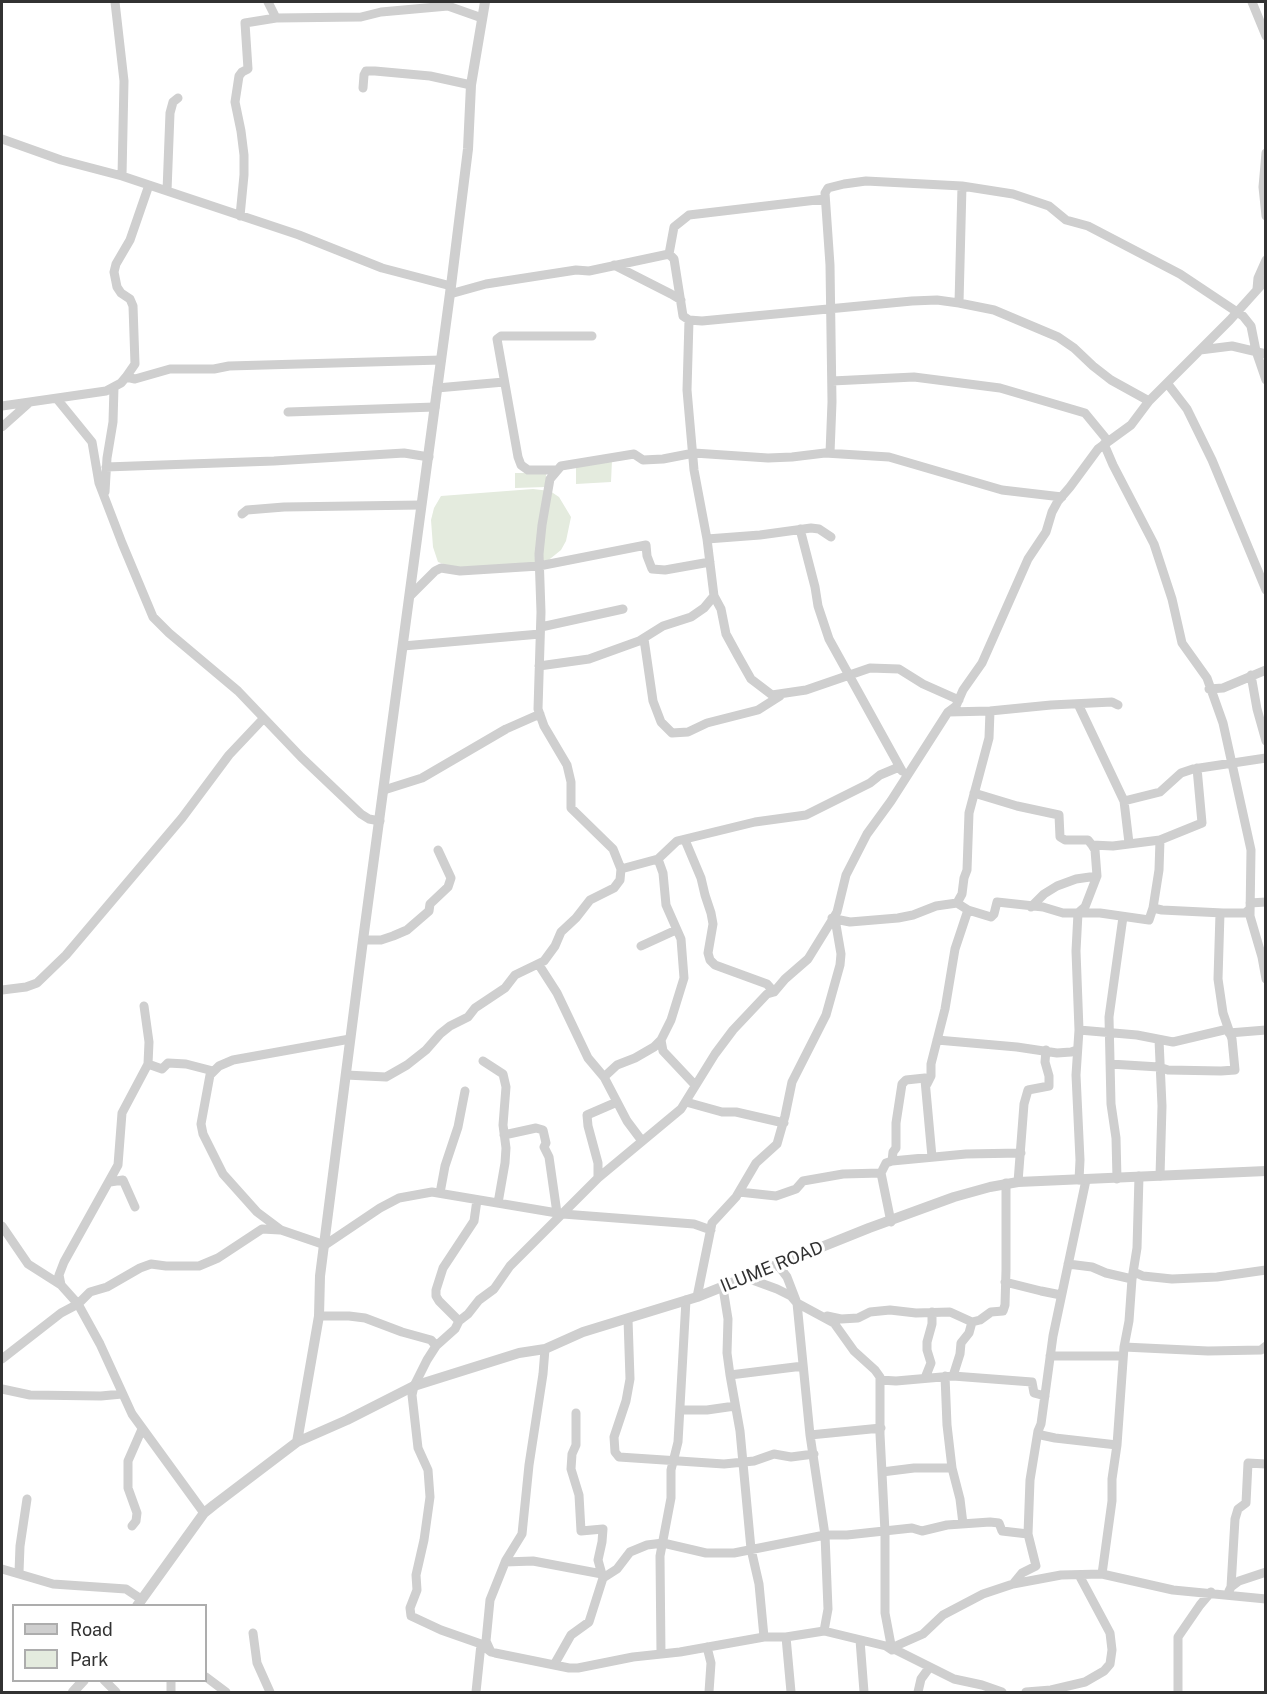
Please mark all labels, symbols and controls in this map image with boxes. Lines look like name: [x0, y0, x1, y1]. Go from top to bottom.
street label: ILUME ROAD: [717, 1237, 827, 1297]
legend: [12, 1604, 207, 1682]
text: Road: [70, 1619, 113, 1640]
text: Park: [70, 1649, 108, 1670]

